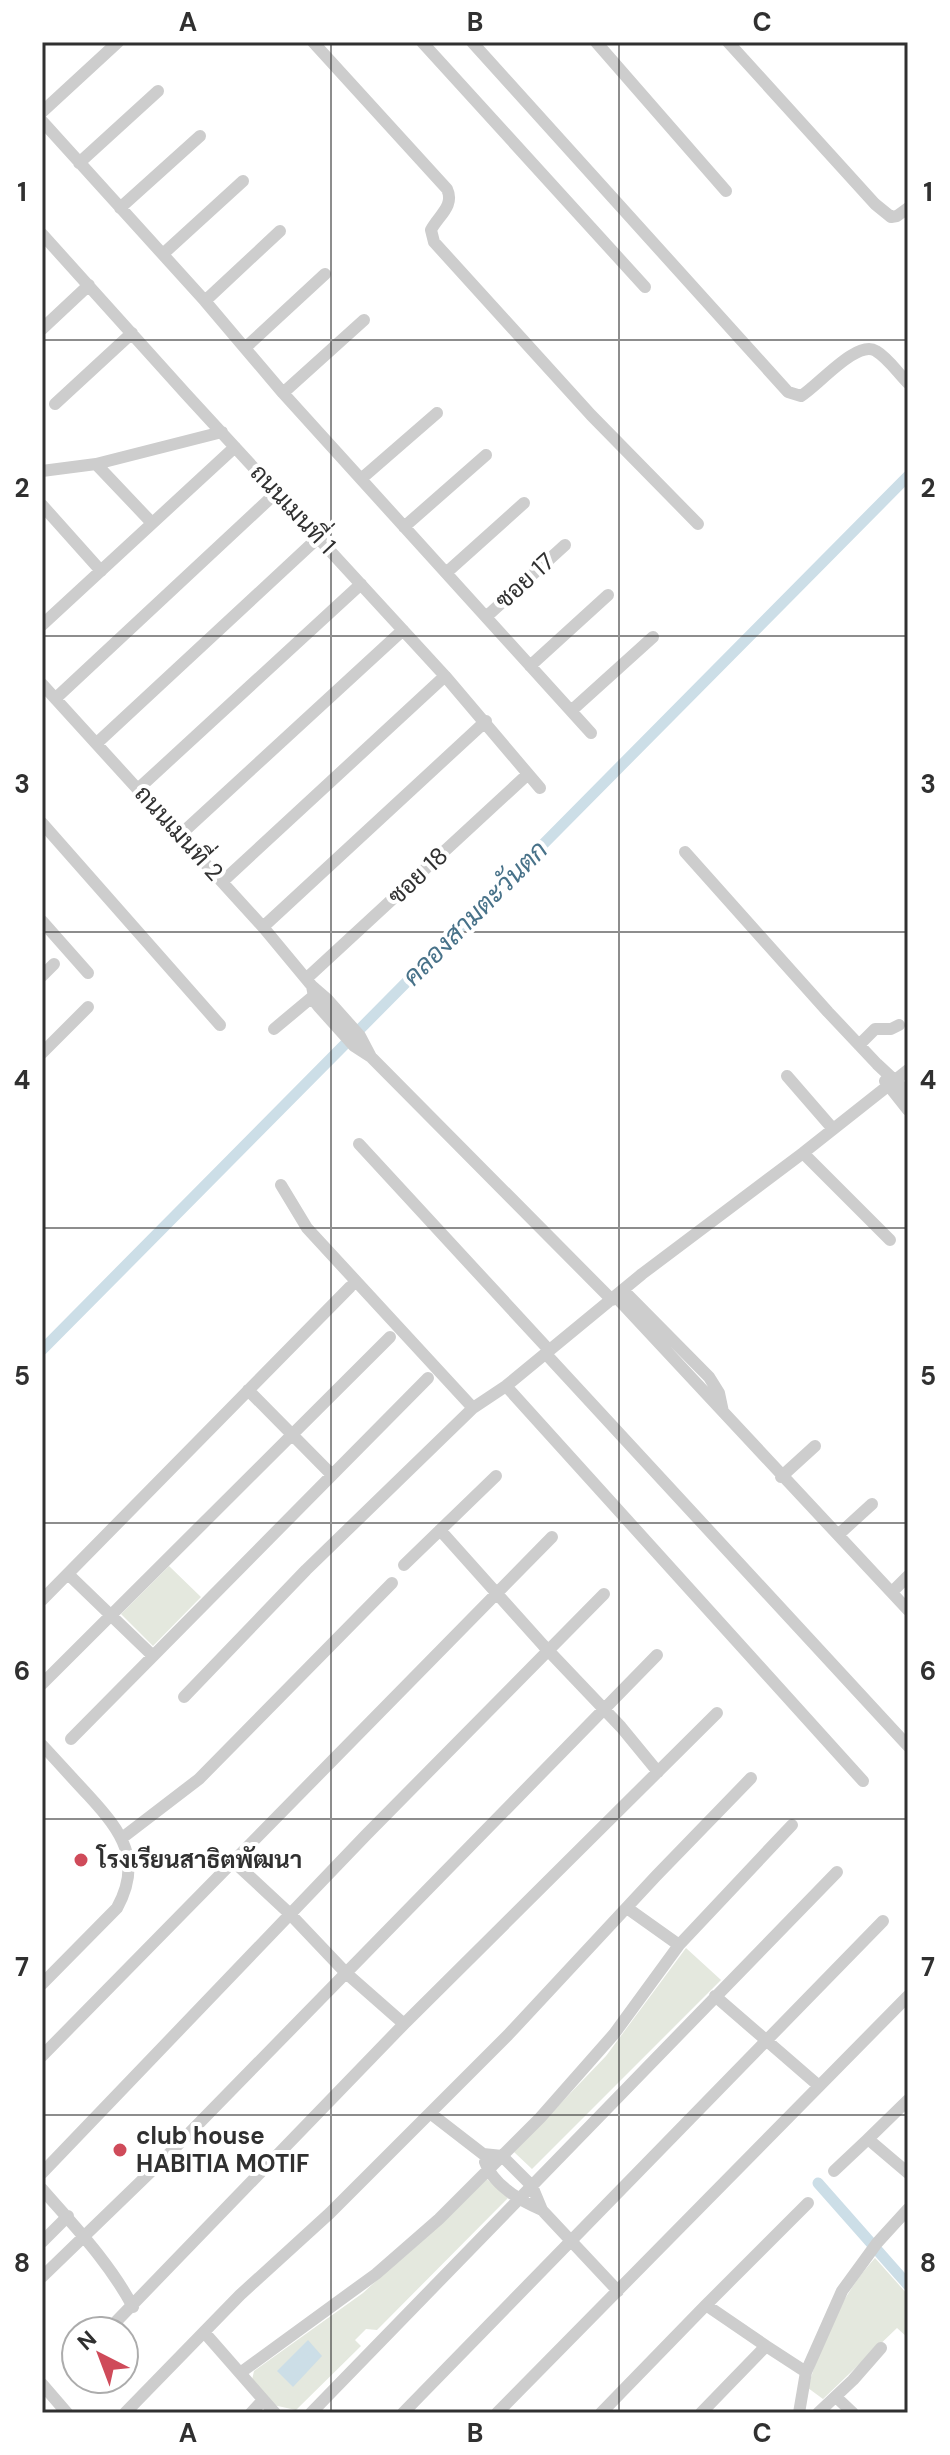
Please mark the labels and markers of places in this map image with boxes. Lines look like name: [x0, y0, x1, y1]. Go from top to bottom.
place label: โรงเรียนสาธิตพัฒนา: [95, 1844, 302, 1875]
marker: โรงเรียนสาธิตพัฒนา: [72, 1851, 90, 1869]
place label: club house HABITIA MOTIF: [136, 2120, 309, 2179]
marker: club house HABITIA MOTIF: [111, 2141, 129, 2159]

